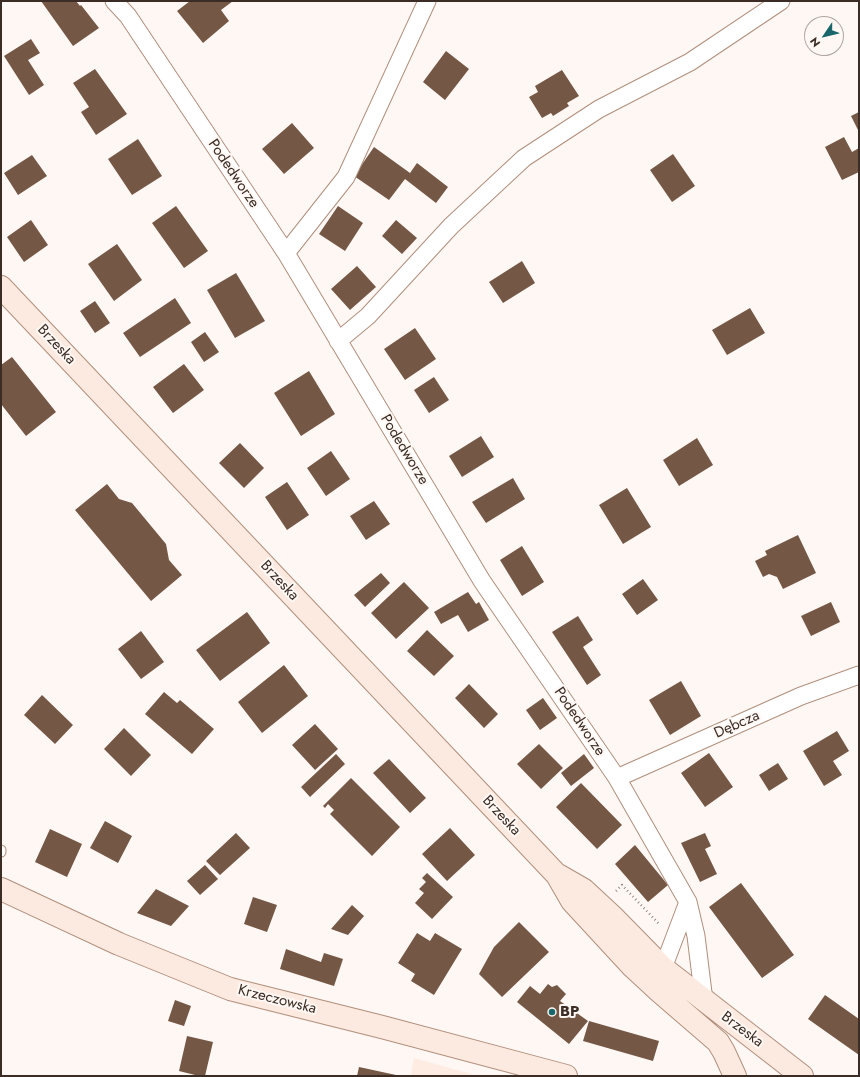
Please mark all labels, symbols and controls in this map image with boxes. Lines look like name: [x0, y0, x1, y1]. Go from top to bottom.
north arrow: [804, 16, 844, 56]
text: N: [806, 34, 824, 50]
street label: Podedworze: [203, 136, 263, 212]
street label: Brzeska: [33, 321, 79, 369]
street label: Podedworze: [376, 412, 432, 488]
street label: Brzeska: [256, 557, 302, 605]
street label: Podedworze: [549, 684, 609, 760]
street label: Dębcza: [712, 707, 762, 743]
street label: Brzeska: [478, 792, 524, 840]
street label: Krzeczowska: [236, 982, 318, 1018]
place label: BP: [560, 1003, 579, 1021]
marker: BP: [547, 1007, 557, 1017]
street label: Brzeska: [717, 1008, 767, 1052]

